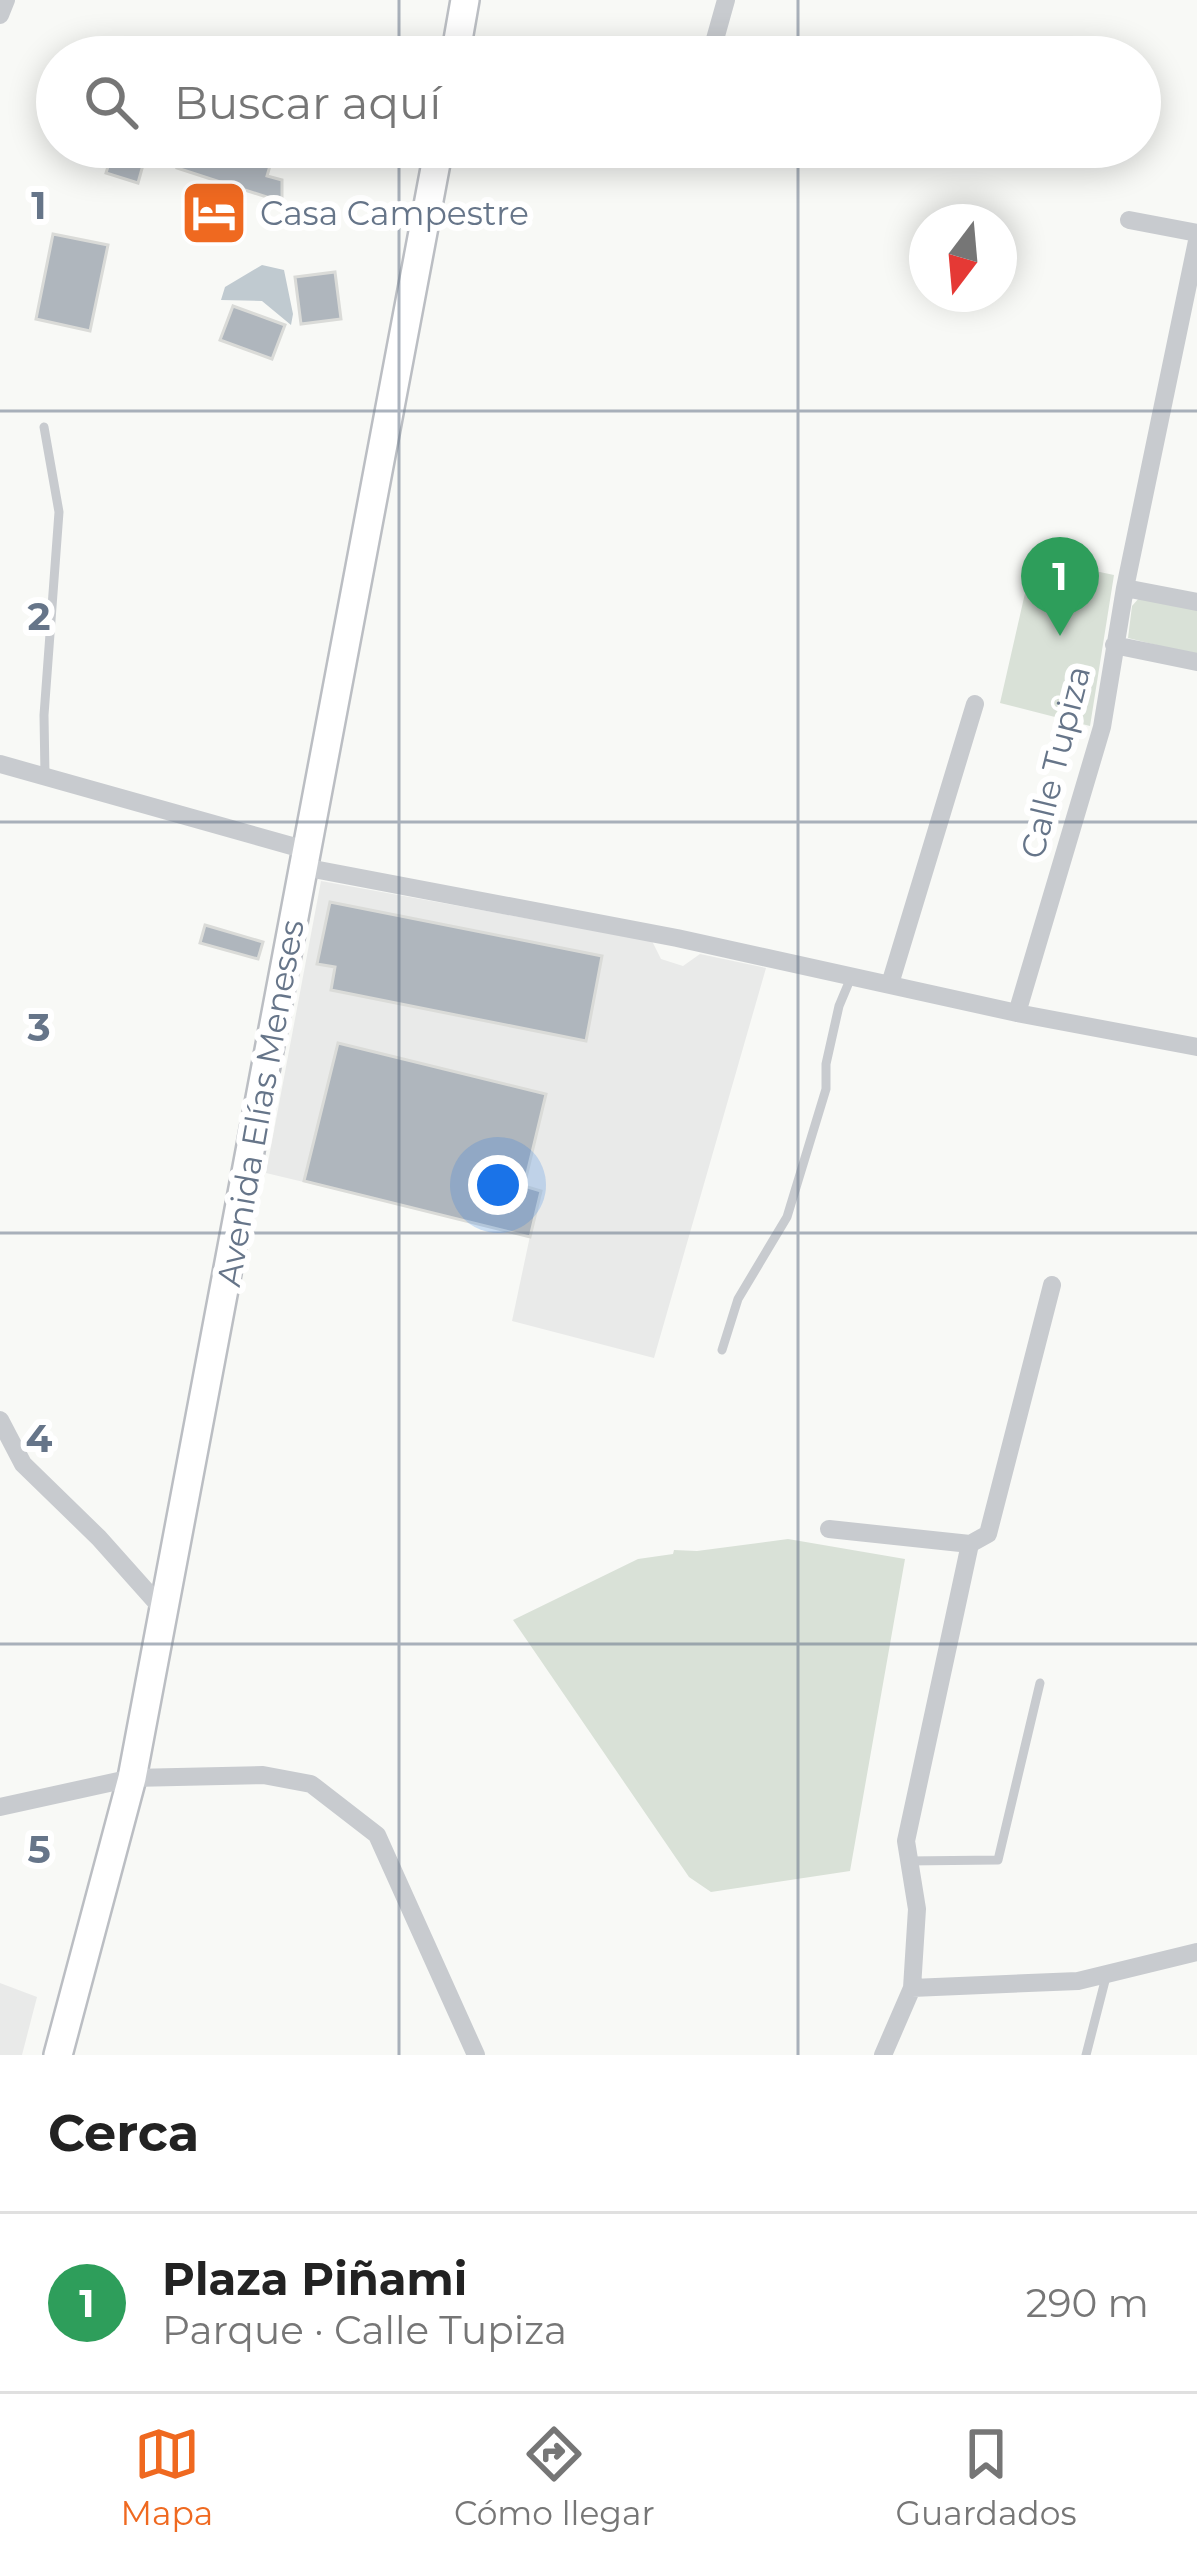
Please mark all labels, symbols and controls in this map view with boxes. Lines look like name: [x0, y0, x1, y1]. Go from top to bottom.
search box: [36, 36, 1161, 168]
icon: search: [78, 69, 144, 135]
text: Buscar aquí: [174, 75, 441, 130]
hotel icon: Casa Campestre: [179, 178, 249, 248]
text: 1: [31, 181, 47, 229]
place label: Casa Campestre: [260, 193, 529, 233]
north arrow: [909, 204, 1017, 312]
pin: 1: [1021, 537, 1099, 636]
text: 2: [27, 592, 51, 640]
street label: Calle Tupiza: [1012, 661, 1098, 863]
street label: Avenida Elías Meneses: [208, 917, 312, 1289]
text: 3: [26, 1003, 51, 1051]
your location: [468, 1155, 528, 1215]
text: 4: [26, 1414, 53, 1462]
text: 5: [27, 1825, 51, 1873]
text: Cerca: [48, 2102, 199, 2164]
text: Plaza Piñami: [162, 2251, 467, 2306]
text: 1: [79, 2279, 95, 2327]
text: 290 m: [1026, 2279, 1149, 2327]
text: Parque · Calle Tupiza: [162, 2306, 567, 2354]
tab: Mapa: [120, 2421, 213, 2533]
tab: Cómo llegar: [454, 2421, 655, 2533]
tab: Guardados: [896, 2421, 1077, 2533]

